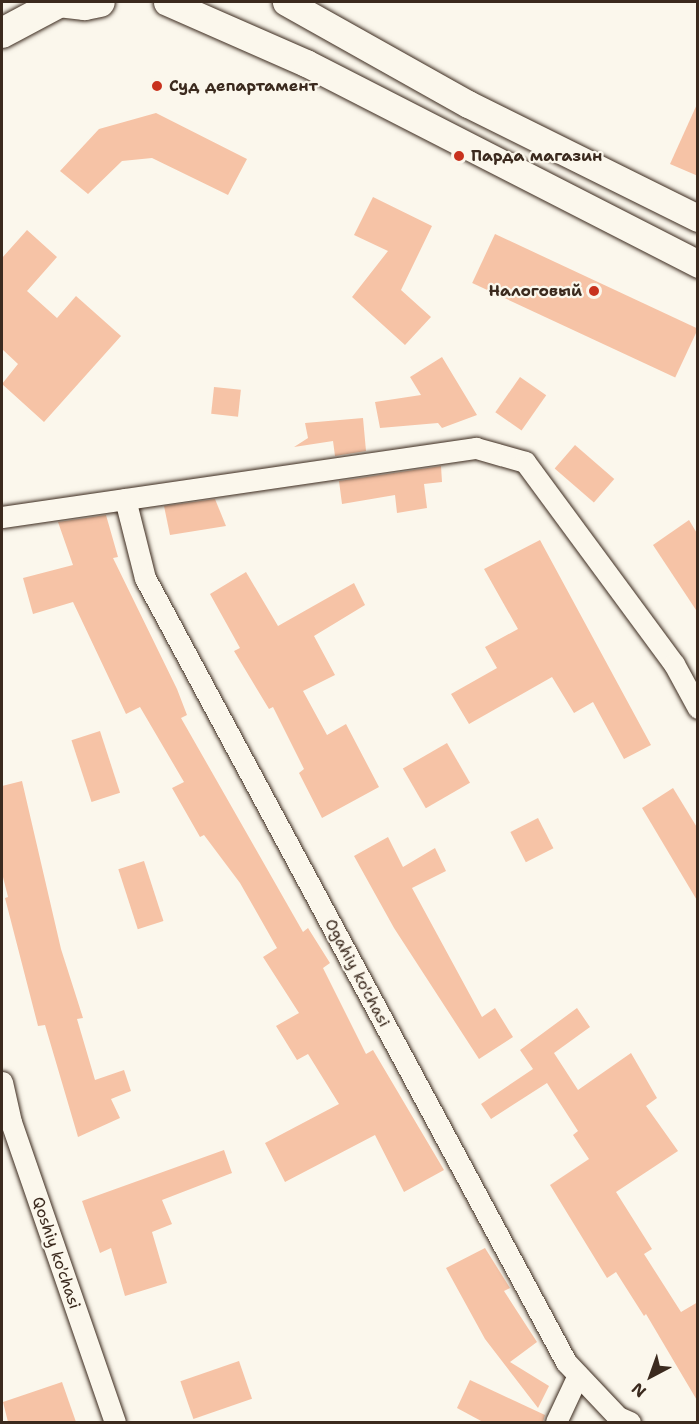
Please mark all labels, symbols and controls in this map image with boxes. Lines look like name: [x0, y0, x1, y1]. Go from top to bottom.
place label: Суд департамент: [169, 76, 318, 96]
marker: Суд департамент: [150, 79, 164, 93]
place label: Парда магазин: [471, 146, 602, 166]
marker: Парда магазин: [452, 149, 466, 163]
place label: Налоговый: [488, 281, 582, 301]
marker: Налоговый: [587, 284, 601, 298]
street label: Ogahiy ko'chasi: [320, 916, 394, 1030]
street label: Qoshiy ko'chasi: [28, 1194, 84, 1312]
north arrow: [621, 1346, 681, 1406]
text: N: [627, 1378, 651, 1402]

